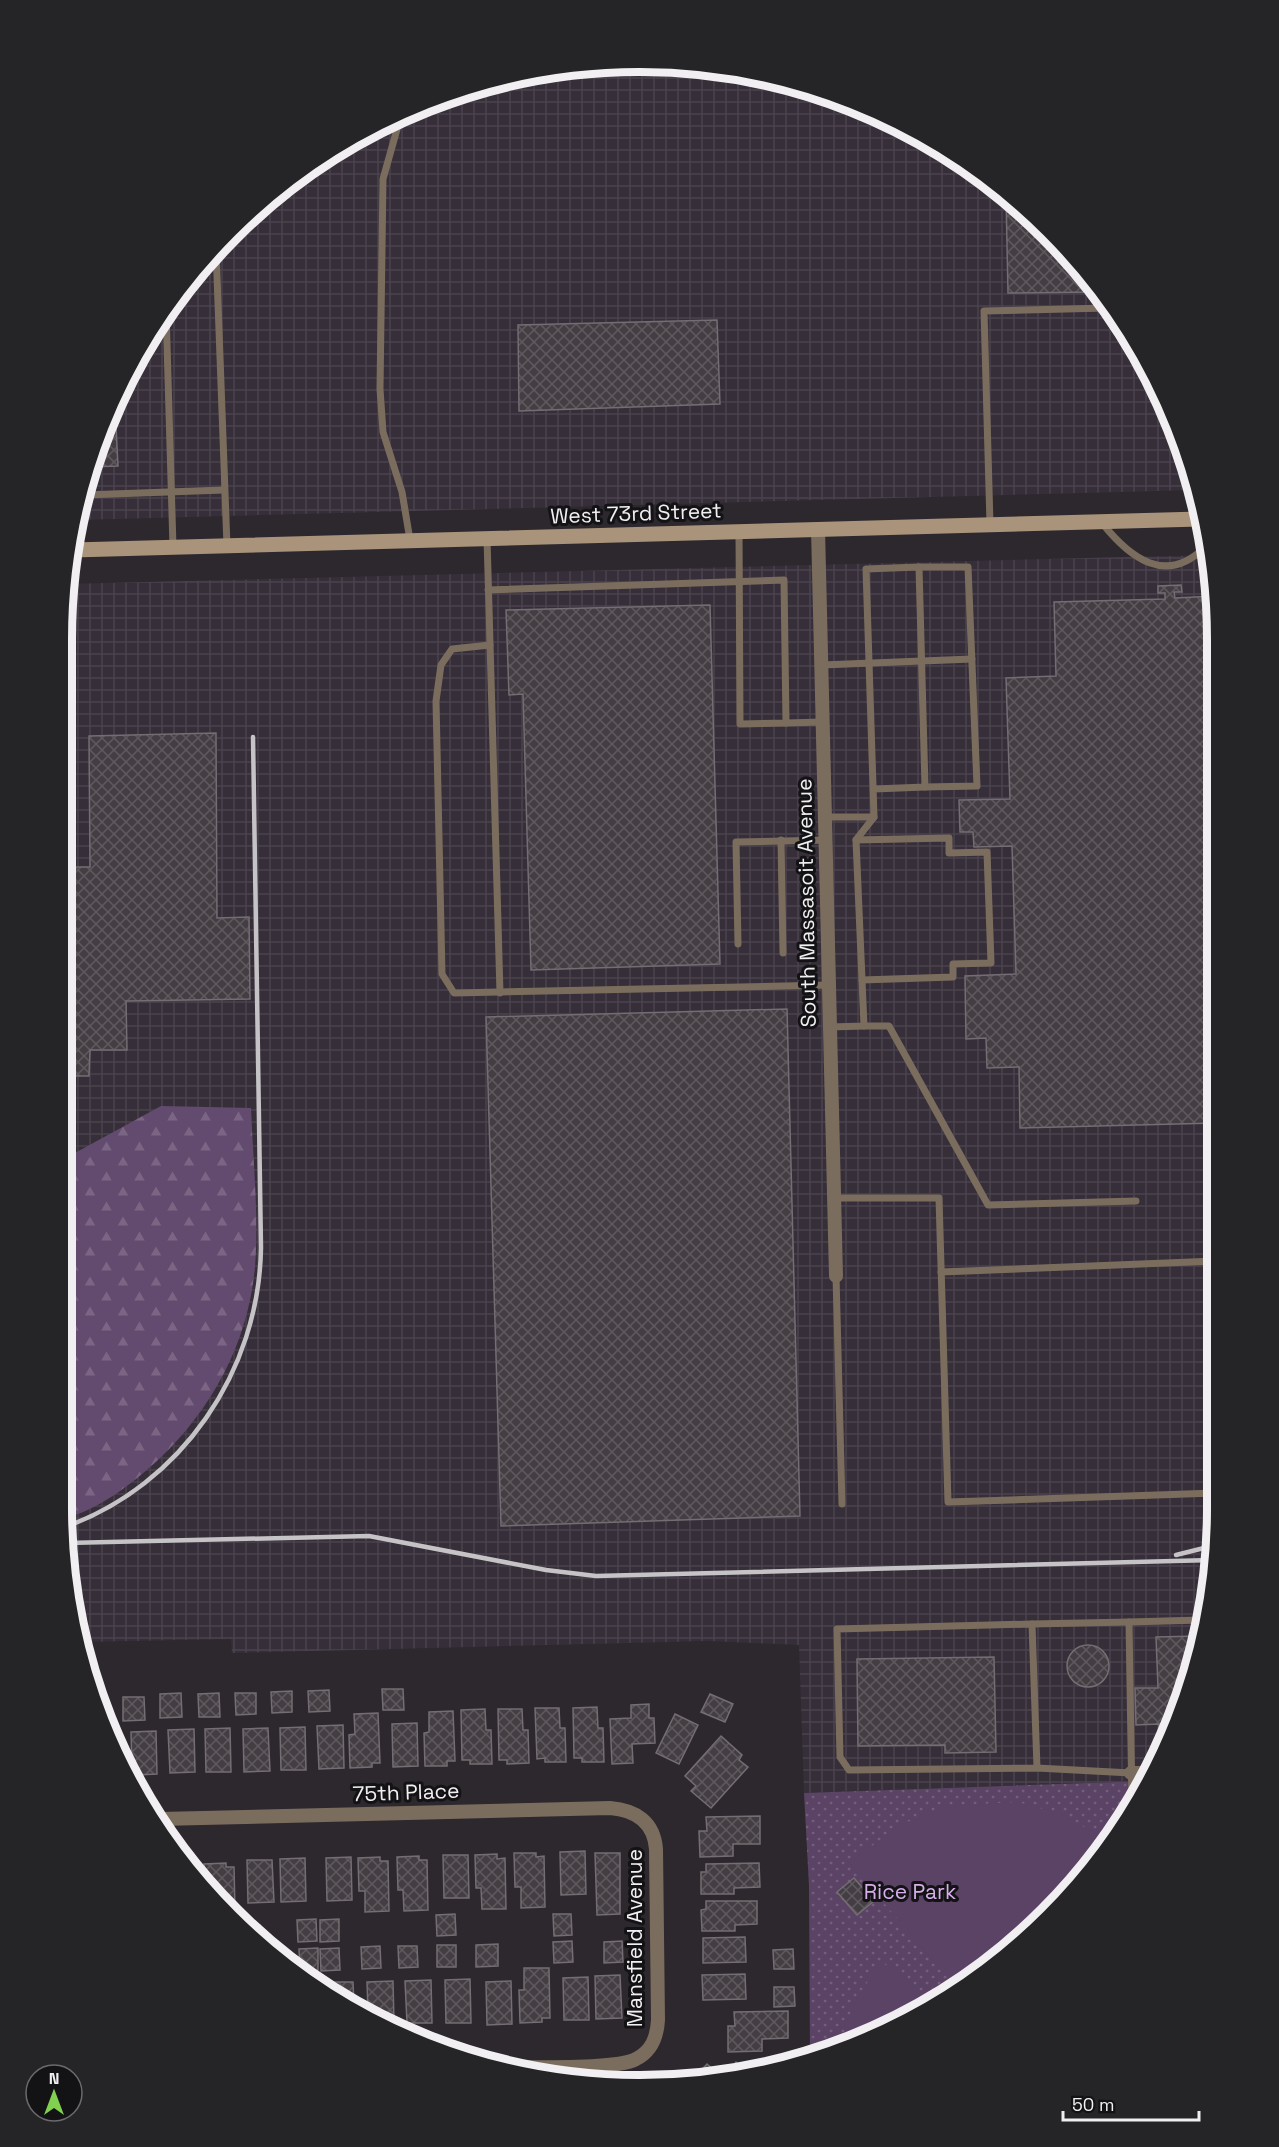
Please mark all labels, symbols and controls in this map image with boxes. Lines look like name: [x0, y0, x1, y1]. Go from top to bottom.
street label: West 73rd Street: [550, 497, 722, 529]
street label: South Massasoit Avenue: [790, 778, 822, 1028]
street label: 75th Place: [352, 1777, 460, 1807]
street label: Mansfield Avenue: [621, 1849, 648, 2027]
park label: Rice Park: [864, 1878, 956, 1905]
north arrow: [24, 2063, 84, 2123]
text: N: [49, 2068, 59, 2089]
scale bar: [1063, 2084, 1200, 2122]
text: 50 m: [1072, 2093, 1114, 2116]

